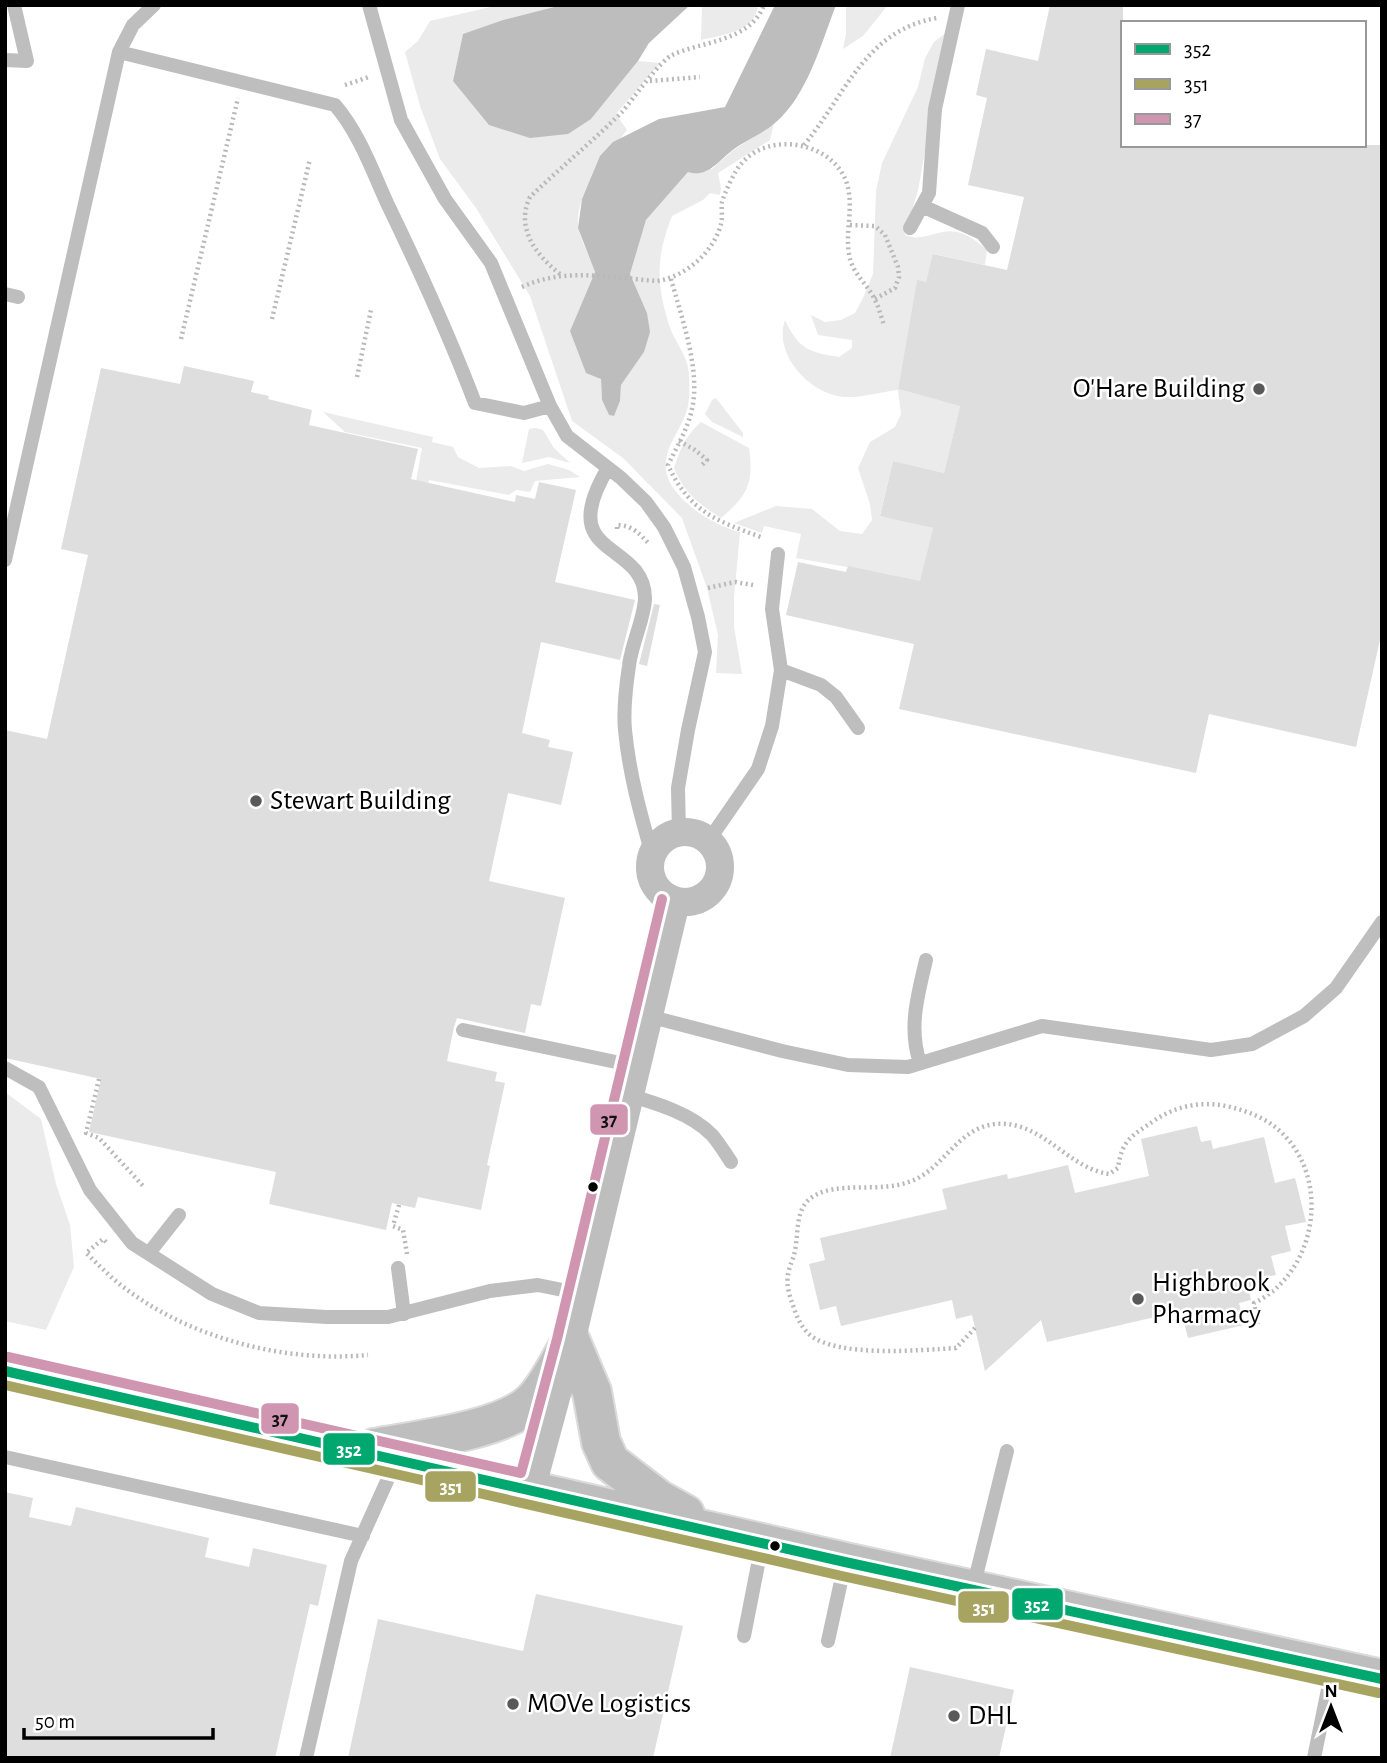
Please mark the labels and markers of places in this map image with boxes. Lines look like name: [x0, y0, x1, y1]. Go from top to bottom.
place label: O'Hare Building: [1073, 375, 1245, 403]
marker: O'Hare Building: [1251, 381, 1267, 397]
place label: Stewart Building: [270, 787, 451, 815]
marker: Stewart Building: [248, 793, 264, 809]
unlabelled marker: [586, 1180, 600, 1194]
place label: Highbrook Pharmacy: [1152, 1269, 1270, 1329]
marker: Highbrook Pharmacy: [1130, 1291, 1146, 1307]
unlabelled marker: [768, 1539, 782, 1553]
place label: MOVe Logistics: [527, 1690, 691, 1718]
marker: MOVe Logistics: [505, 1696, 521, 1712]
place label: DHL: [968, 1702, 1017, 1730]
marker: DHL: [946, 1708, 962, 1724]

